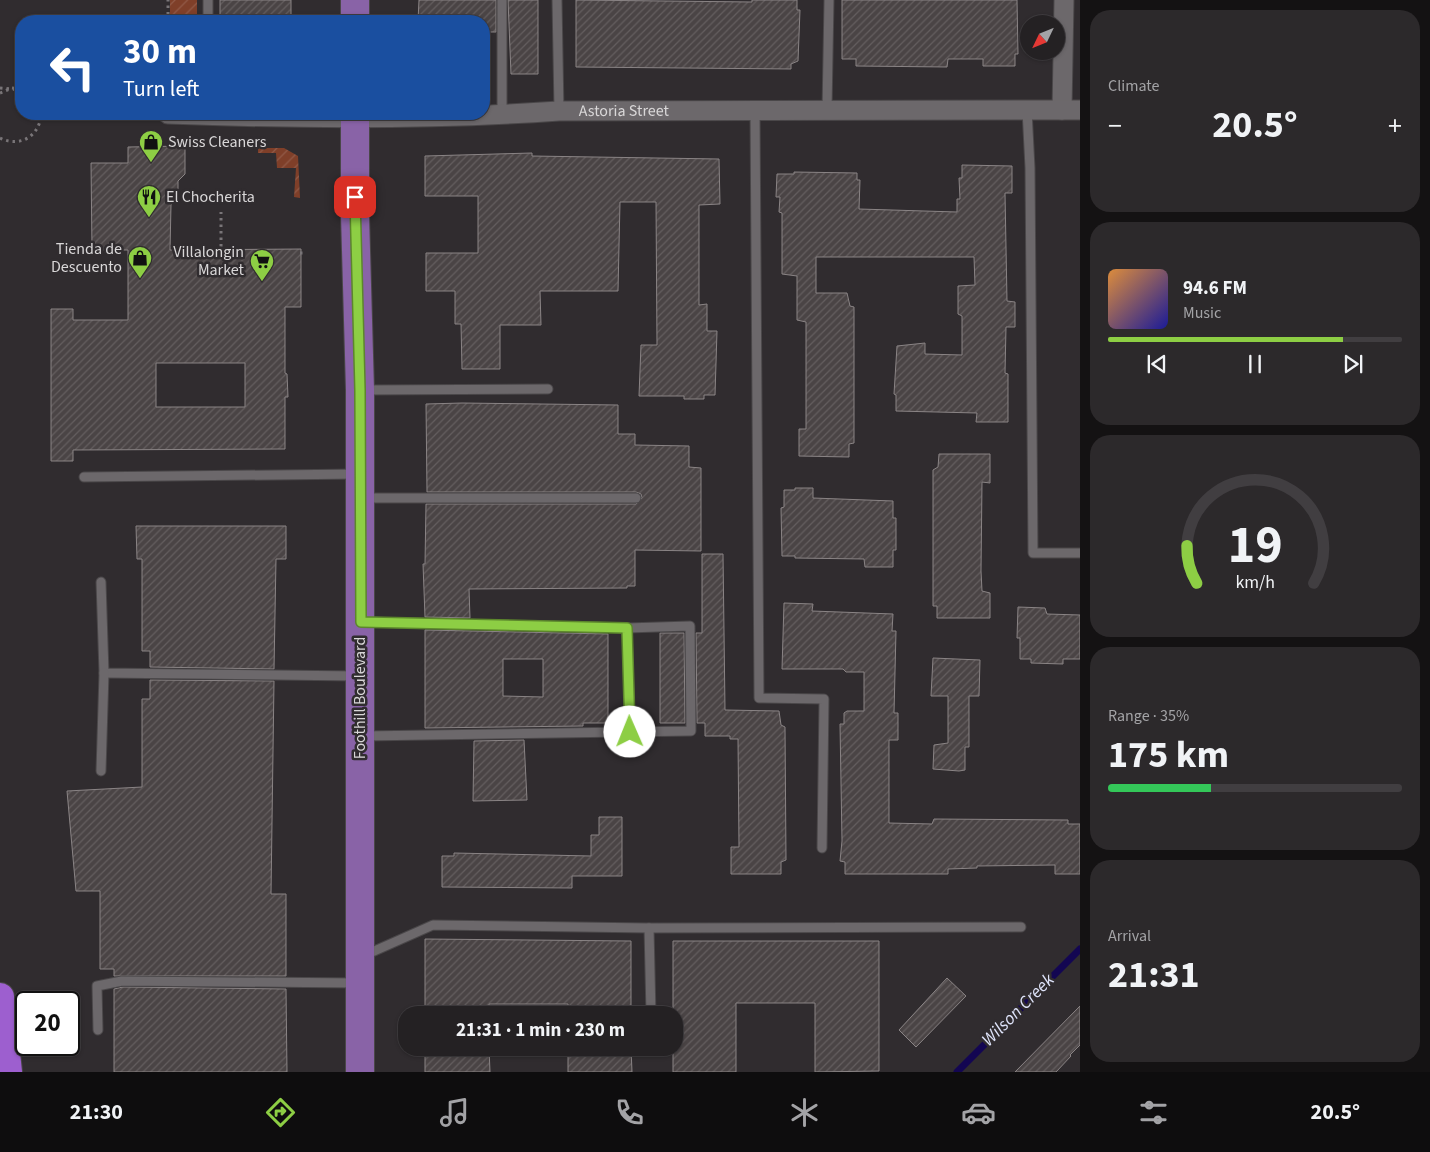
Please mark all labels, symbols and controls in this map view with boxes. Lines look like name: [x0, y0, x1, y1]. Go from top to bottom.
north arrow: [1020, 15, 1065, 60]
map controls: [1020, 15, 1065, 60]
text: 30 m: [123, 27, 197, 77]
icon: left: [40, 35, 105, 100]
text: Turn left: [123, 73, 199, 105]
text: Climate: [1108, 75, 1159, 97]
text: 20.5°: [1212, 98, 1298, 152]
street label: Astoria Street: [579, 100, 670, 122]
text: −: [1108, 106, 1122, 146]
text: +: [1388, 106, 1402, 146]
shop icon: Swiss Cleaners: [138, 129, 164, 163]
place label: Swiss Cleaners: [168, 131, 267, 153]
pin: [334, 176, 376, 218]
icon: arrive: [341, 183, 369, 211]
restaurant icon: El Chocherita: [136, 184, 162, 218]
place label: El Chocherita: [166, 186, 255, 208]
place label: Tienda de Descuento: [51, 238, 122, 278]
place label: Villalongin Market: [173, 241, 245, 281]
shop icon: Tienda de Descuento: [127, 245, 153, 279]
supermarket icon: Villalongin Market: [249, 248, 275, 282]
text: 94.6 FM: [1183, 275, 1247, 302]
text: Music: [1183, 302, 1221, 324]
icon: previous: [1143, 350, 1171, 378]
icon: pause: [1241, 350, 1269, 378]
icon: next: [1339, 350, 1367, 378]
text: 19: [1228, 509, 1282, 583]
text: km/h: [1235, 570, 1275, 595]
street label: Foothill Boulevard: [349, 637, 371, 759]
position arrow: [603, 705, 655, 757]
text: Range · 35%: [1108, 705, 1189, 727]
text: 175 km: [1108, 728, 1229, 782]
text: Arrival: [1108, 925, 1151, 947]
text: 21:31: [1108, 948, 1200, 1002]
water label: Wilson Creek: [976, 968, 1060, 1052]
speed limit sign: 20: [15, 991, 80, 1056]
text: 21:31 · 1 min · 230 m: [456, 1017, 625, 1044]
icon: directions: [263, 1095, 298, 1130]
icon: music: [437, 1095, 472, 1130]
icon: phone: [612, 1095, 647, 1130]
icon: climate: [787, 1095, 822, 1130]
icon: car: [961, 1095, 996, 1130]
icon: filters: [1136, 1095, 1171, 1130]
text: 21:30: [70, 1096, 123, 1128]
text: 20.5°: [1311, 1096, 1360, 1128]

